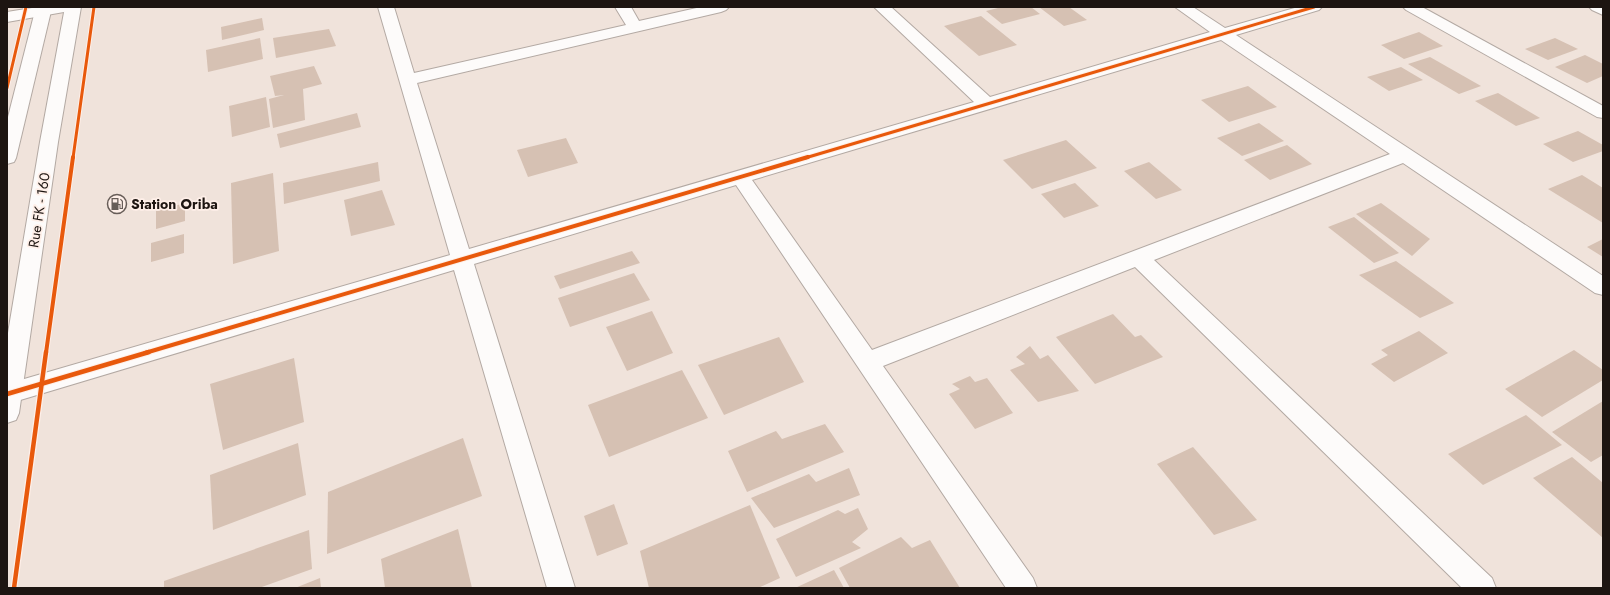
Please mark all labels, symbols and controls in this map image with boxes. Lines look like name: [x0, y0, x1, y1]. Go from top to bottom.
street label: Rue FK - 160: [23, 171, 55, 249]
fuel station icon: Station Oriba: [106, 193, 128, 215]
place label: Station Oriba: [131, 194, 218, 214]

